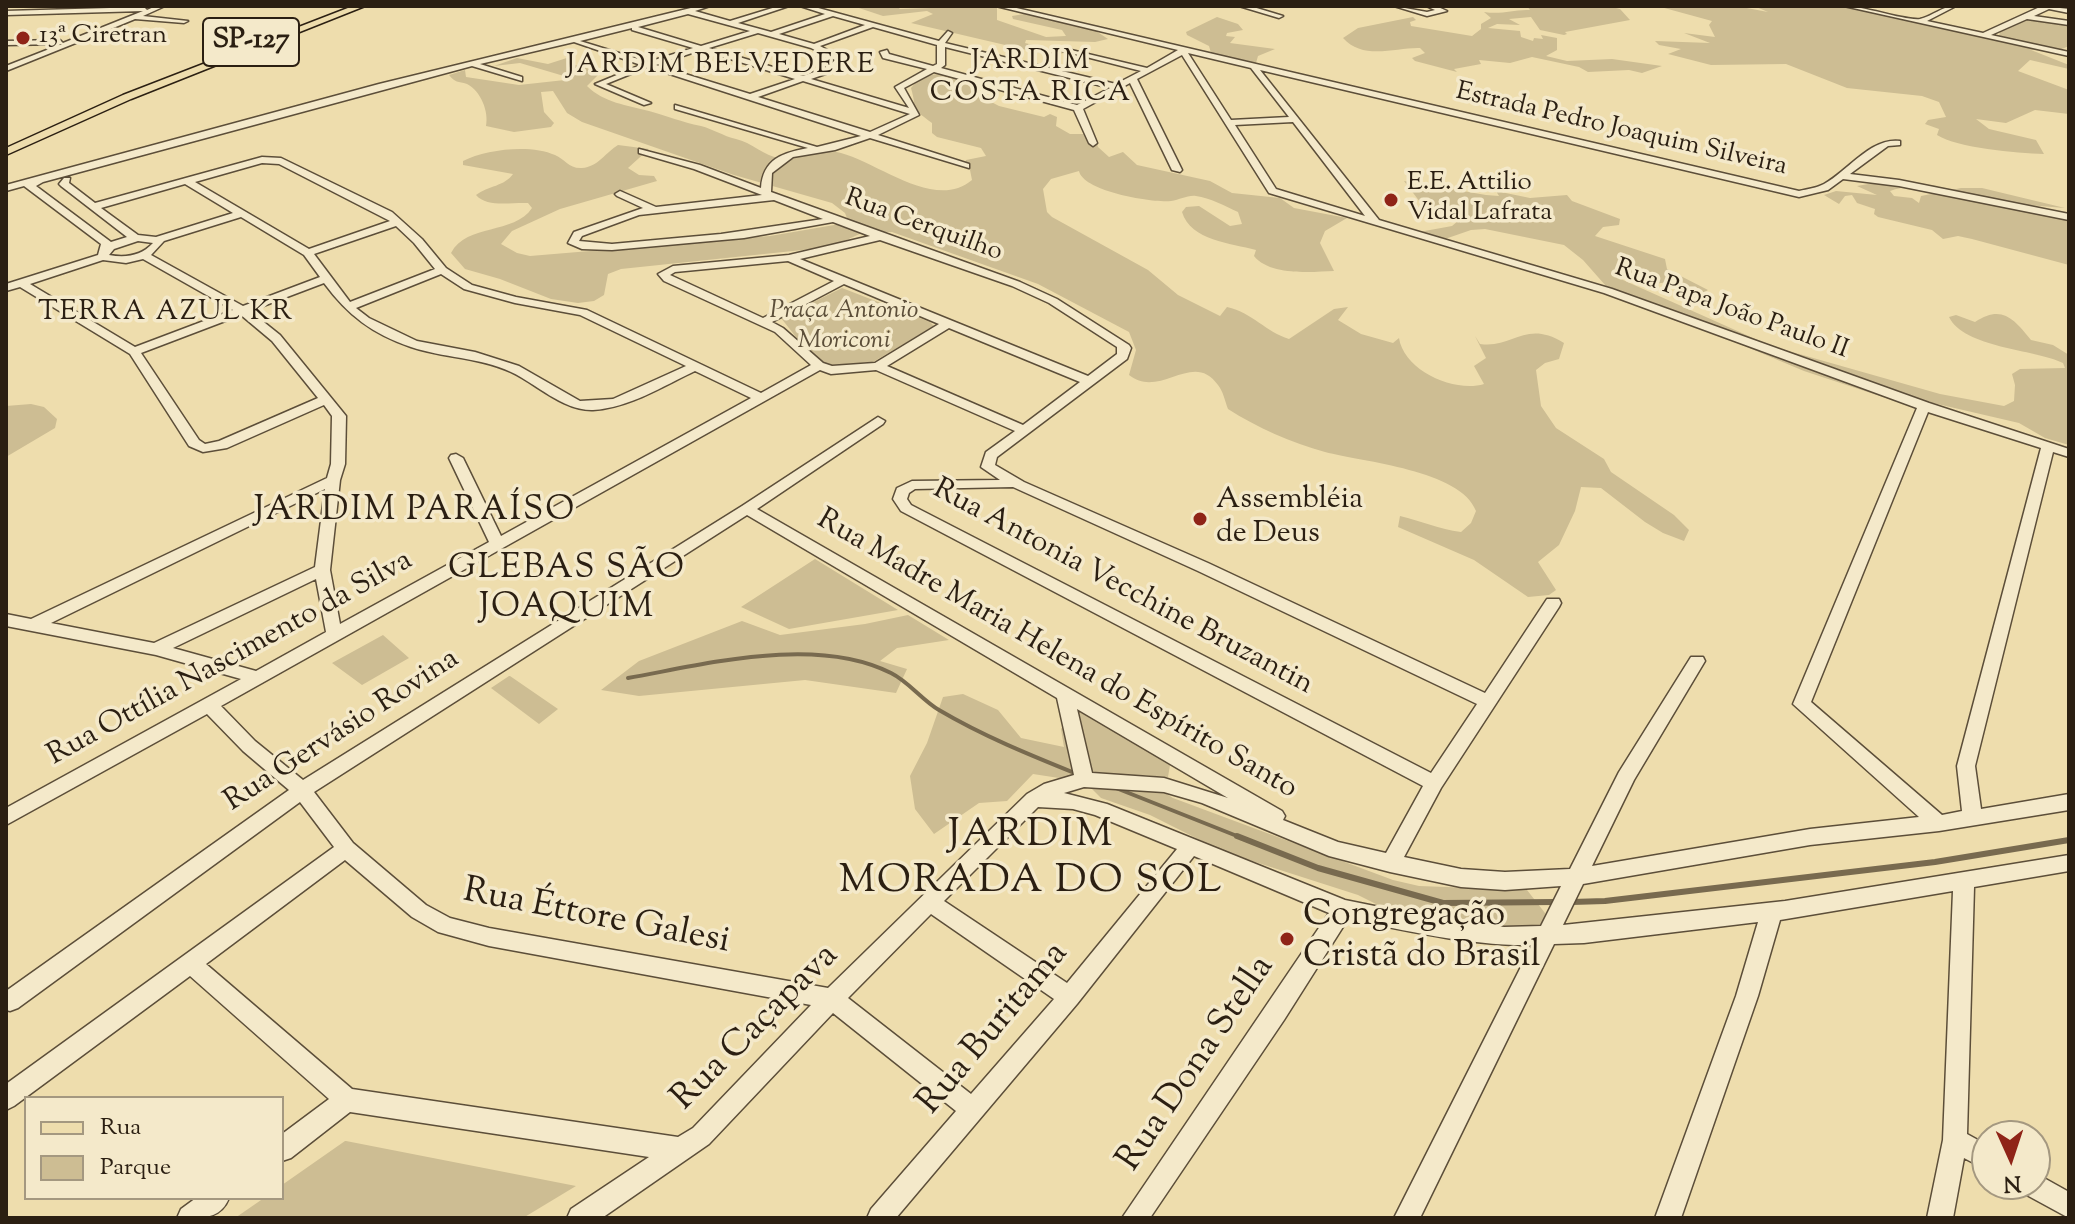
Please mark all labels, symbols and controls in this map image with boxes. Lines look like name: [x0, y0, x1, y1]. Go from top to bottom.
road number: SP-127: [203, 18, 299, 66]
place label: 13ª Ciretran: [39, 22, 167, 54]
marker: 13ª Ciretran: [14, 29, 32, 47]
district label: JARDIM COSTA RICA: [930, 46, 1132, 112]
district label: JARDIM BELVEDERE: [566, 50, 876, 84]
street label: Estrada Pedro Joaquim Silveira: [1452, 78, 1790, 184]
place label: E.E. Attilio Vidal Lafrata: [1407, 169, 1552, 230]
street label: Rua Cerquilho: [840, 184, 1006, 270]
marker: E.E. Attilio Vidal Lafrata: [1382, 191, 1400, 209]
street label: Rua Papa João Paulo II: [1610, 254, 1852, 368]
district label: TERRA AZUL KR: [38, 297, 294, 331]
park label: Praça Antonio Moriconi: [770, 297, 918, 358]
street label: Rua Antonia Vecchine Bruzantin: [926, 473, 1318, 705]
place label: Assembléia de Deus: [1216, 484, 1363, 554]
district label: JARDIM PARAÍSO: [254, 493, 576, 533]
street label: Rua Madre Maria Helena do Espírito Santo: [809, 503, 1303, 809]
marker: Assembléia de Deus: [1191, 510, 1209, 528]
street label: Rua Ottília Nascimento da Silva: [42, 544, 420, 776]
district label: GLEBAS SÃO JOAQUIM: [448, 551, 686, 630]
street label: Rua Gervásio Rovina: [219, 643, 467, 821]
district label: JARDIM MORADA DO SOL: [839, 814, 1223, 908]
street label: Rua Éttore Galesi: [459, 872, 733, 966]
place label: Congregação Cristã do Brasil: [1303, 896, 1540, 981]
marker: Congregação Cristã do Brasil: [1278, 930, 1296, 948]
street label: Rua Buritama: [910, 935, 1080, 1125]
street label: Rua Caçapava: [665, 937, 849, 1121]
street label: Rua Dona Stella: [1110, 949, 1286, 1181]
legend: [24, 1096, 284, 1200]
text: Rua: [100, 1111, 141, 1145]
north arrow: [1971, 1120, 2051, 1200]
text: Parque: [100, 1151, 171, 1185]
text: N: [2003, 1166, 2022, 1198]

